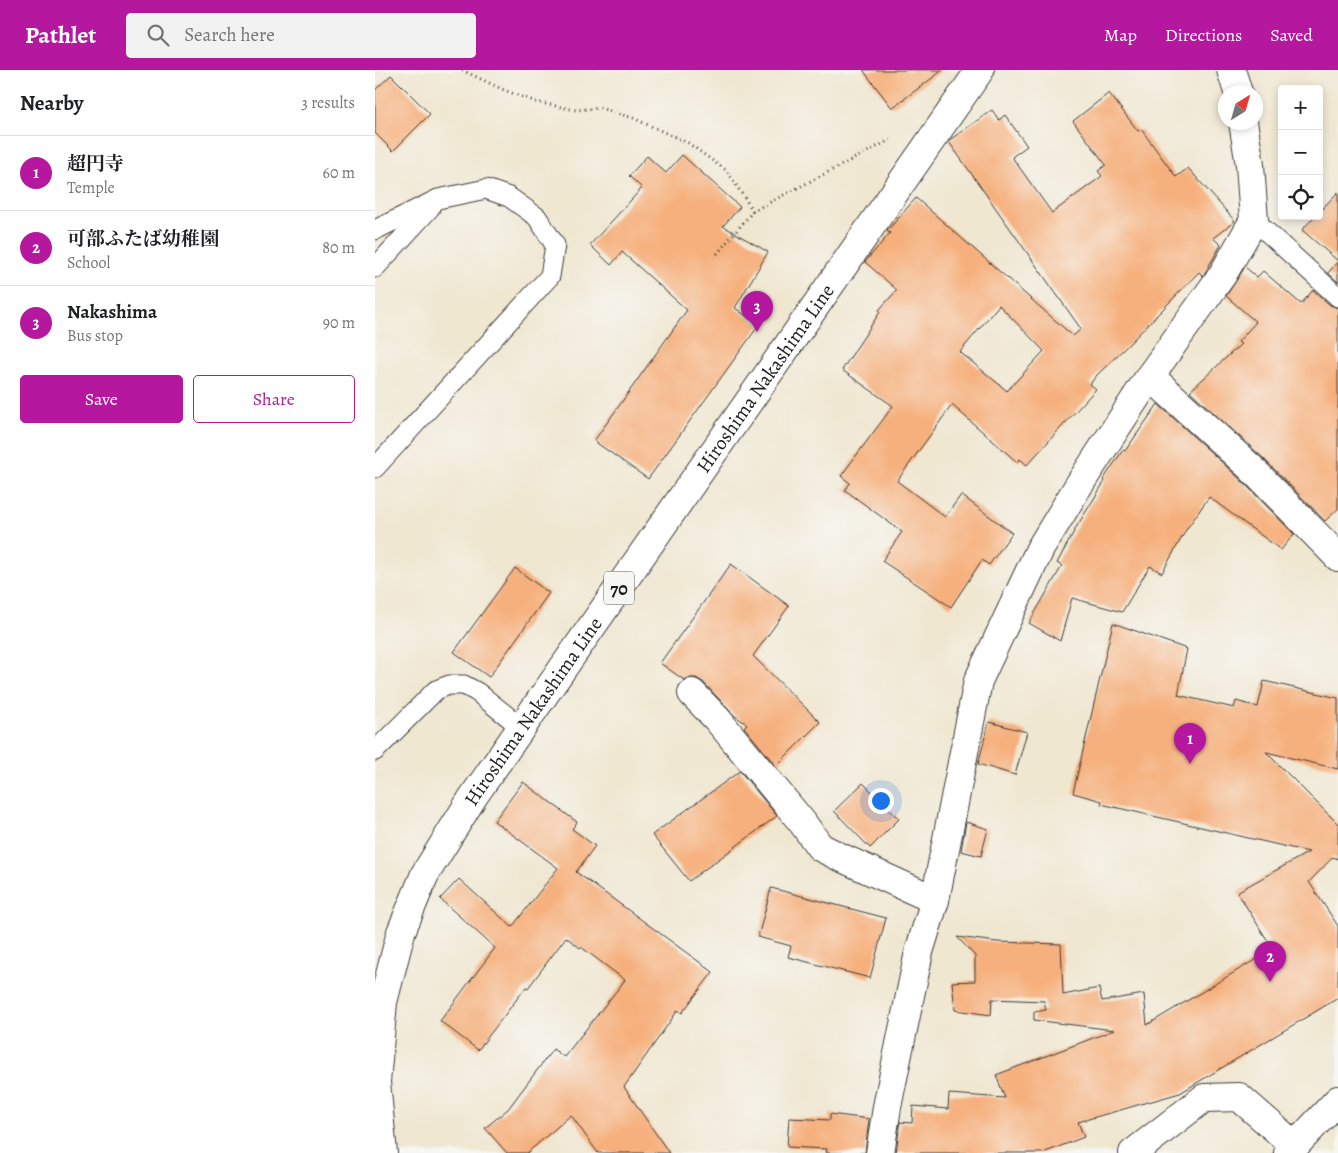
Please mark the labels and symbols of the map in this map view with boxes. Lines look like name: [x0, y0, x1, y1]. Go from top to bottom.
north arrow: [1218, 85, 1263, 130]
street label: Hiroshima Nakashima Line: [690, 279, 841, 478]
pin: 3: [741, 291, 773, 332]
road number: 70: [604, 572, 634, 604]
street label: Hiroshima Nakashima Line: [458, 612, 609, 811]
pin: 1: [1174, 723, 1206, 764]
your location: [868, 788, 894, 814]
pin: 2: [1254, 941, 1286, 982]

